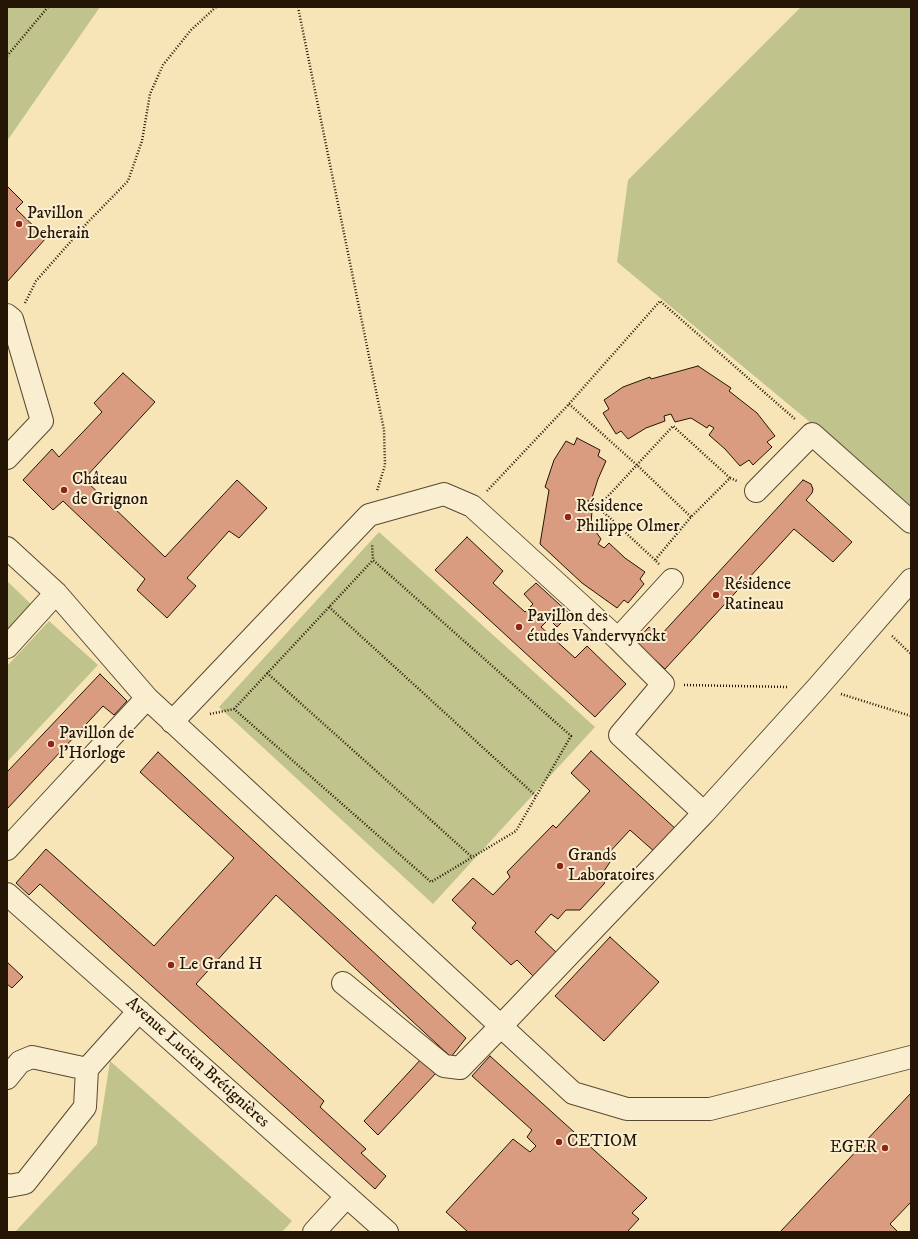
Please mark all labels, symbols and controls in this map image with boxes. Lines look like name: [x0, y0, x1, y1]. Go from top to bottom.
place label: Pavillon Deherain: [27, 204, 89, 244]
marker: Pavillon Deherain: [14, 219, 24, 229]
place label: Château de Grignon: [72, 470, 148, 510]
marker: Château de Grignon: [59, 485, 69, 495]
place label: Résidence Philippe Olmer: [576, 497, 679, 537]
marker: Résidence Philippe Olmer: [563, 512, 573, 522]
place label: Résidence Ratineau: [724, 575, 791, 615]
marker: Résidence Ratineau: [711, 590, 721, 600]
place label: Pavillon des études Vandervynckt: [527, 607, 666, 647]
marker: Pavillon des études Vandervynckt: [514, 622, 524, 632]
place label: Pavillon de l'Horloge: [59, 724, 134, 764]
marker: Pavillon de l'Horloge: [46, 739, 56, 749]
place label: Grands Laboratoires: [568, 846, 654, 886]
marker: Grands Laboratoires: [555, 861, 565, 871]
place label: Le Grand H: [179, 955, 263, 975]
marker: Le Grand H: [166, 960, 176, 970]
street label: Avenue Lucien Brétignières: [121, 993, 273, 1133]
place label: CETIOM: [567, 1132, 637, 1152]
marker: CETIOM: [554, 1137, 564, 1147]
place label: EGER: [830, 1138, 877, 1158]
marker: EGER: [880, 1143, 890, 1153]

